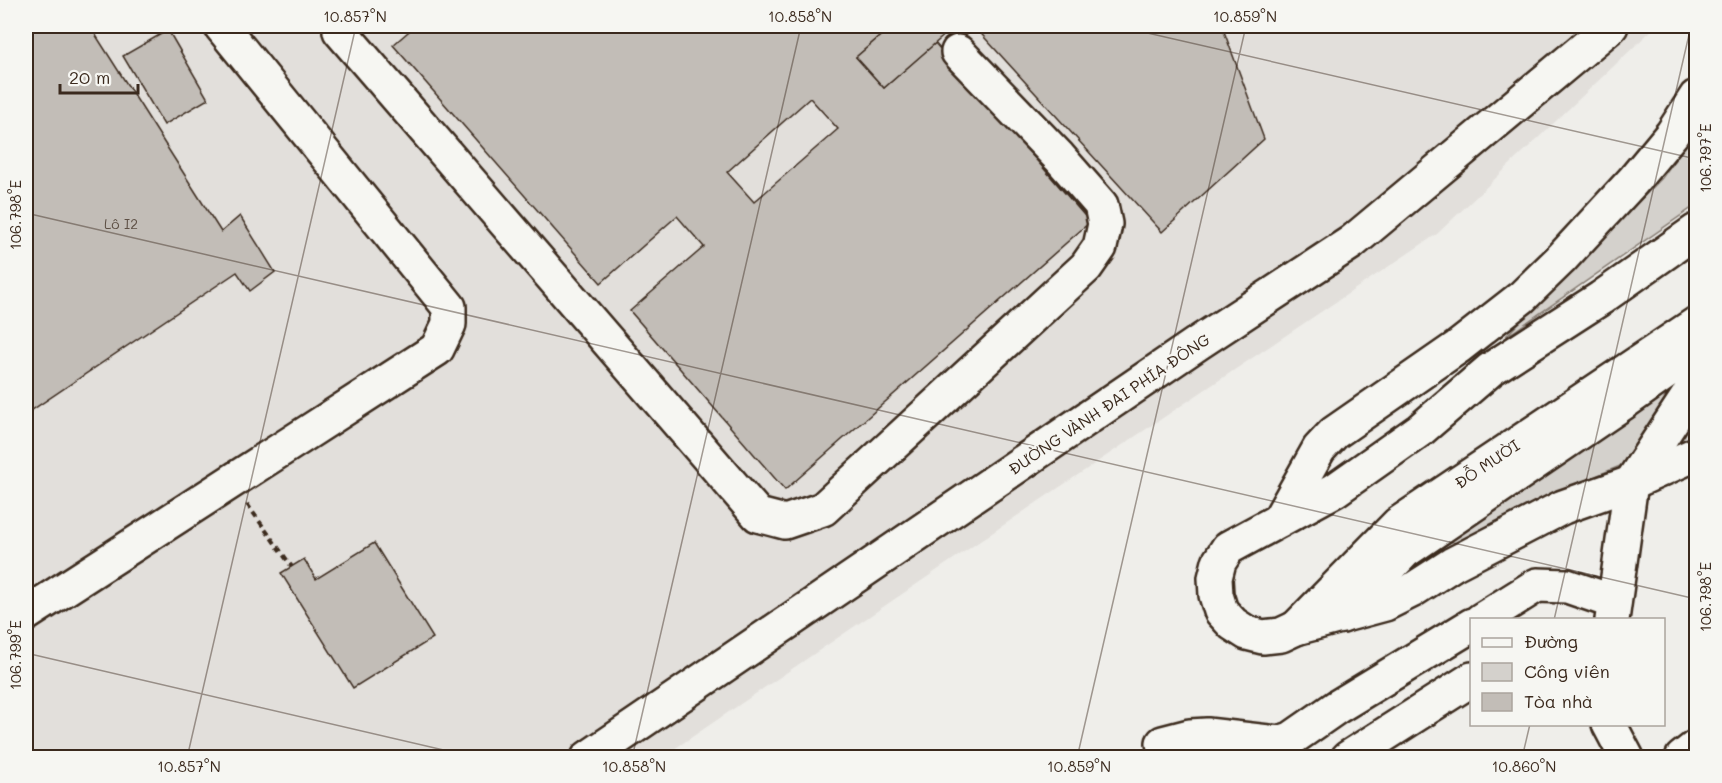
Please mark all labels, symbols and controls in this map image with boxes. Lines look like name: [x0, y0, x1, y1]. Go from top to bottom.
text: 10.857°N: [323, 6, 387, 26]
text: 10.858°N: [768, 6, 832, 26]
text: 10.859°N: [1213, 6, 1277, 26]
scale bar: [60, 57, 138, 95]
text: 20 m: [69, 65, 110, 89]
text: 106.797°E: [1695, 123, 1715, 193]
text: 106.798°E: [5, 180, 25, 250]
house number: Lô I2: [104, 214, 138, 233]
street label: ĐƯỜNG VÀNH ĐAI PHÍA ĐÔNG: [1004, 328, 1214, 479]
street label: ĐỖ MƯỜI: [1450, 434, 1523, 493]
text: 106.798°E: [1695, 562, 1715, 632]
legend: [1470, 618, 1665, 726]
text: 106.799°E: [5, 620, 25, 690]
text: Đường: [1524, 629, 1578, 653]
text: Công viên: [1524, 659, 1610, 683]
text: Tòa nhà: [1524, 689, 1593, 713]
text: 10.857°N: [157, 756, 221, 776]
text: 10.858°N: [602, 756, 666, 776]
text: 10.859°N: [1047, 756, 1111, 776]
text: 10.860°N: [1492, 756, 1556, 776]

